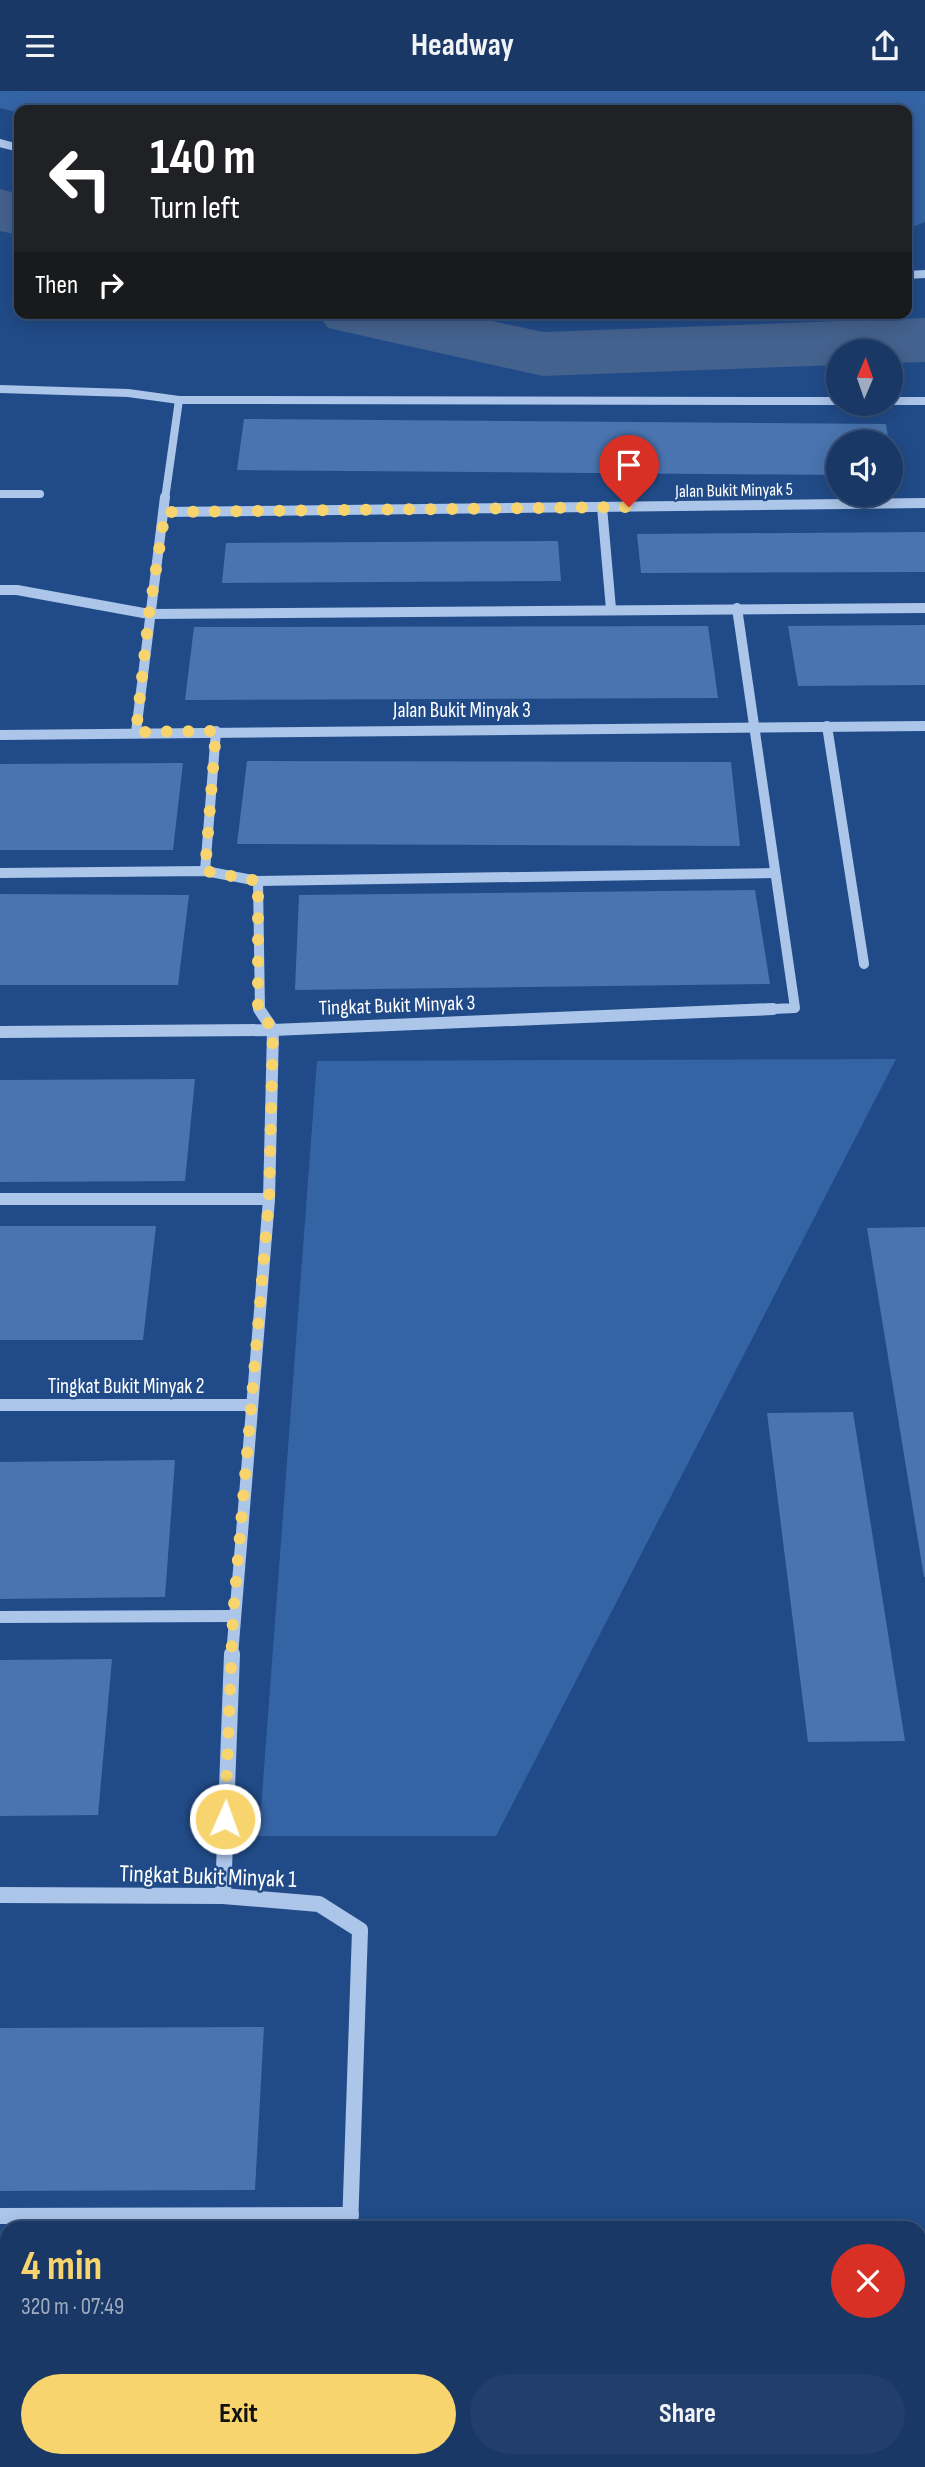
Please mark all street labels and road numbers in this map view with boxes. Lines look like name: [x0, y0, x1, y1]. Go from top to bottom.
street label: Jalan Bukit Minyak 5: [674, 479, 793, 502]
street label: Jalan Bukit Minyak 3: [392, 698, 531, 723]
street label: Tingkat Bukit Minyak 3: [318, 990, 476, 1021]
street label: Tingkat Bukit Minyak 2: [48, 1374, 204, 1399]
street label: Tingkat Bukit Minyak 1: [119, 1859, 298, 1894]

